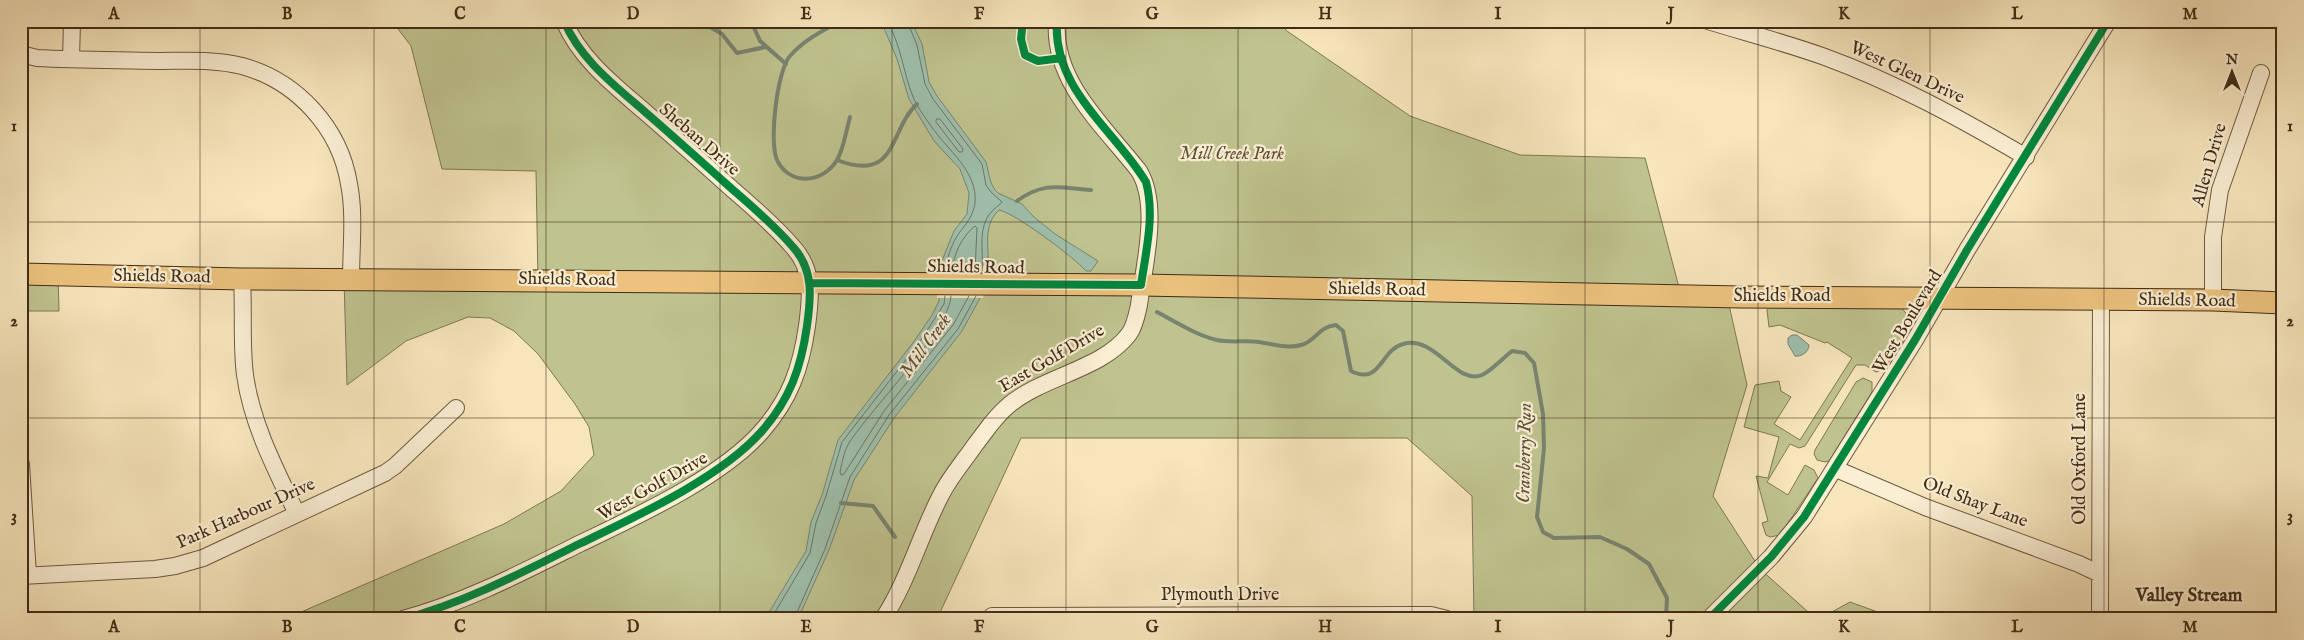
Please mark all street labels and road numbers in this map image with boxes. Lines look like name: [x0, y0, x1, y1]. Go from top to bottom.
street label: West Glen Drive: [1846, 36, 1968, 110]
street label: Sheban Drive: [654, 99, 744, 181]
street label: Allen Drive: [2187, 121, 2233, 210]
street label: Shields Road: [927, 256, 1025, 280]
street label: Shields Road: [113, 265, 211, 289]
street label: West Boulevard: [1868, 266, 1948, 378]
street label: Shields Road: [518, 268, 616, 292]
street label: Shields Road: [1328, 278, 1426, 302]
street label: Shields Road: [1733, 285, 1831, 308]
street label: Shields Road: [2138, 289, 2236, 313]
street label: East Golf Drive: [995, 320, 1109, 398]
street label: Old Oxford Lane: [2069, 393, 2092, 525]
street label: West Golf Drive: [594, 447, 712, 527]
street label: Old Shay Lane: [1919, 472, 2031, 534]
street label: Park Harbour Drive: [173, 473, 319, 555]
street label: Plymouth Drive: [1161, 584, 1279, 607]

